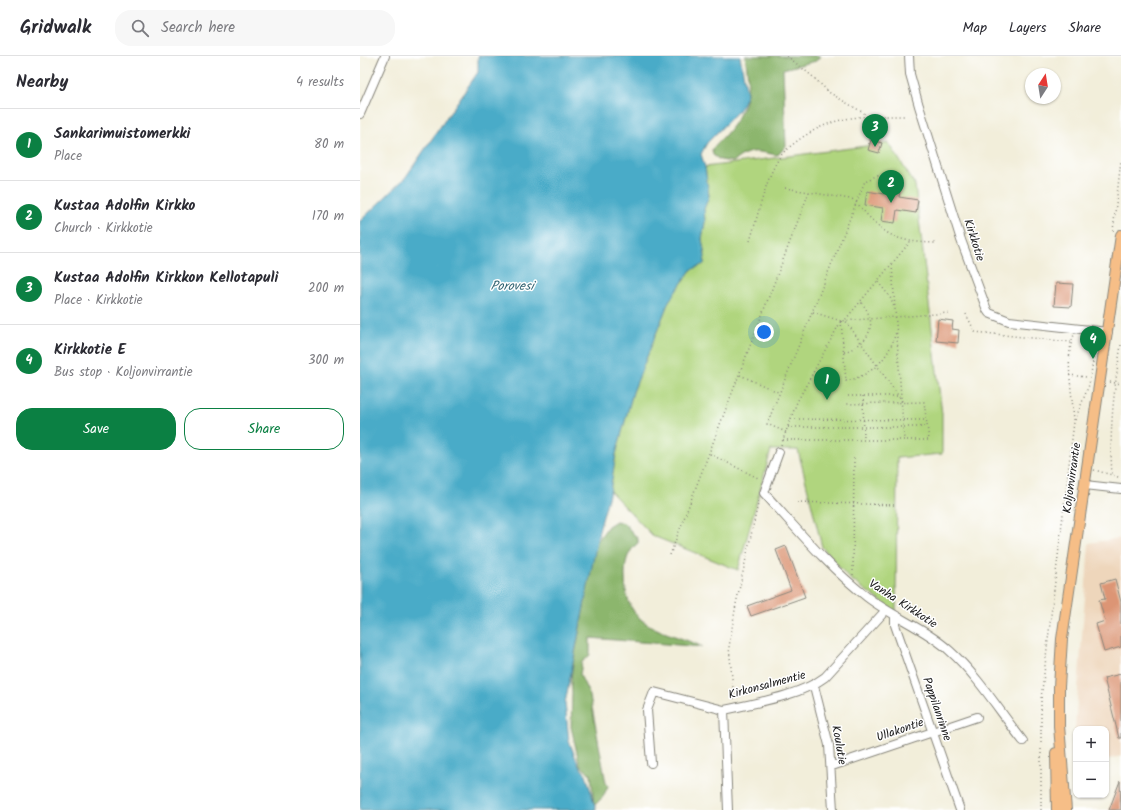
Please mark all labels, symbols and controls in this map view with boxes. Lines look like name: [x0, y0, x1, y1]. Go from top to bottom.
search box: [115, 10, 395, 46]
text: Gridwalk: [20, 13, 91, 43]
text: Search here: [161, 16, 235, 40]
icon: search: [129, 17, 151, 39]
text: Map: [963, 17, 987, 39]
text: Layers: [1009, 17, 1047, 39]
text: Share: [1069, 17, 1101, 39]
north arrow: [1025, 68, 1061, 104]
text: Nearby: [16, 69, 68, 96]
text: 4 results: [296, 72, 344, 93]
pin: 3: [862, 114, 888, 147]
text: Sankarimuistomerkki: [54, 122, 190, 146]
text: 1: [27, 134, 31, 155]
text: 80 m: [314, 134, 344, 155]
text: Place: [54, 146, 82, 167]
pin: 2: [878, 170, 904, 203]
text: Kustaa Adolfin Kirkko: [54, 194, 195, 218]
text: 2: [25, 206, 33, 227]
text: 170 m: [312, 206, 344, 227]
street label: Kirkkotie: [958, 216, 990, 264]
text: Church · Kirkkotie: [54, 218, 153, 239]
text: Kustaa Adolfin Kirkkon Kellotapuli: [54, 266, 278, 290]
water label: Porovesi: [490, 276, 536, 297]
text: 3: [25, 278, 33, 299]
text: 200 m: [308, 278, 344, 299]
text: Place · Kirkkotie: [54, 290, 143, 311]
your location: [754, 322, 774, 342]
pin: 4: [1080, 326, 1106, 359]
text: Kirkkotie E: [54, 338, 126, 362]
text: 4: [25, 350, 33, 371]
text: 300 m: [308, 350, 344, 371]
text: Bus stop · Koljonvirrantie: [54, 362, 193, 383]
pin: 1: [814, 367, 840, 400]
button: Save: [16, 408, 176, 450]
button: Share: [184, 408, 344, 450]
street label: Koljonvirrantie: [1058, 441, 1086, 515]
street label: Vanha Kirkkotie: [865, 575, 942, 634]
street label: Kirkonsalmentie: [726, 665, 808, 704]
street label: Pappilanrinne: [917, 674, 957, 744]
street label: Ullakontie: [874, 713, 927, 747]
street label: Koulutie: [826, 724, 852, 767]
map controls: [1073, 726, 1109, 798]
button: +: [1073, 726, 1109, 762]
button: −: [1073, 762, 1109, 798]

